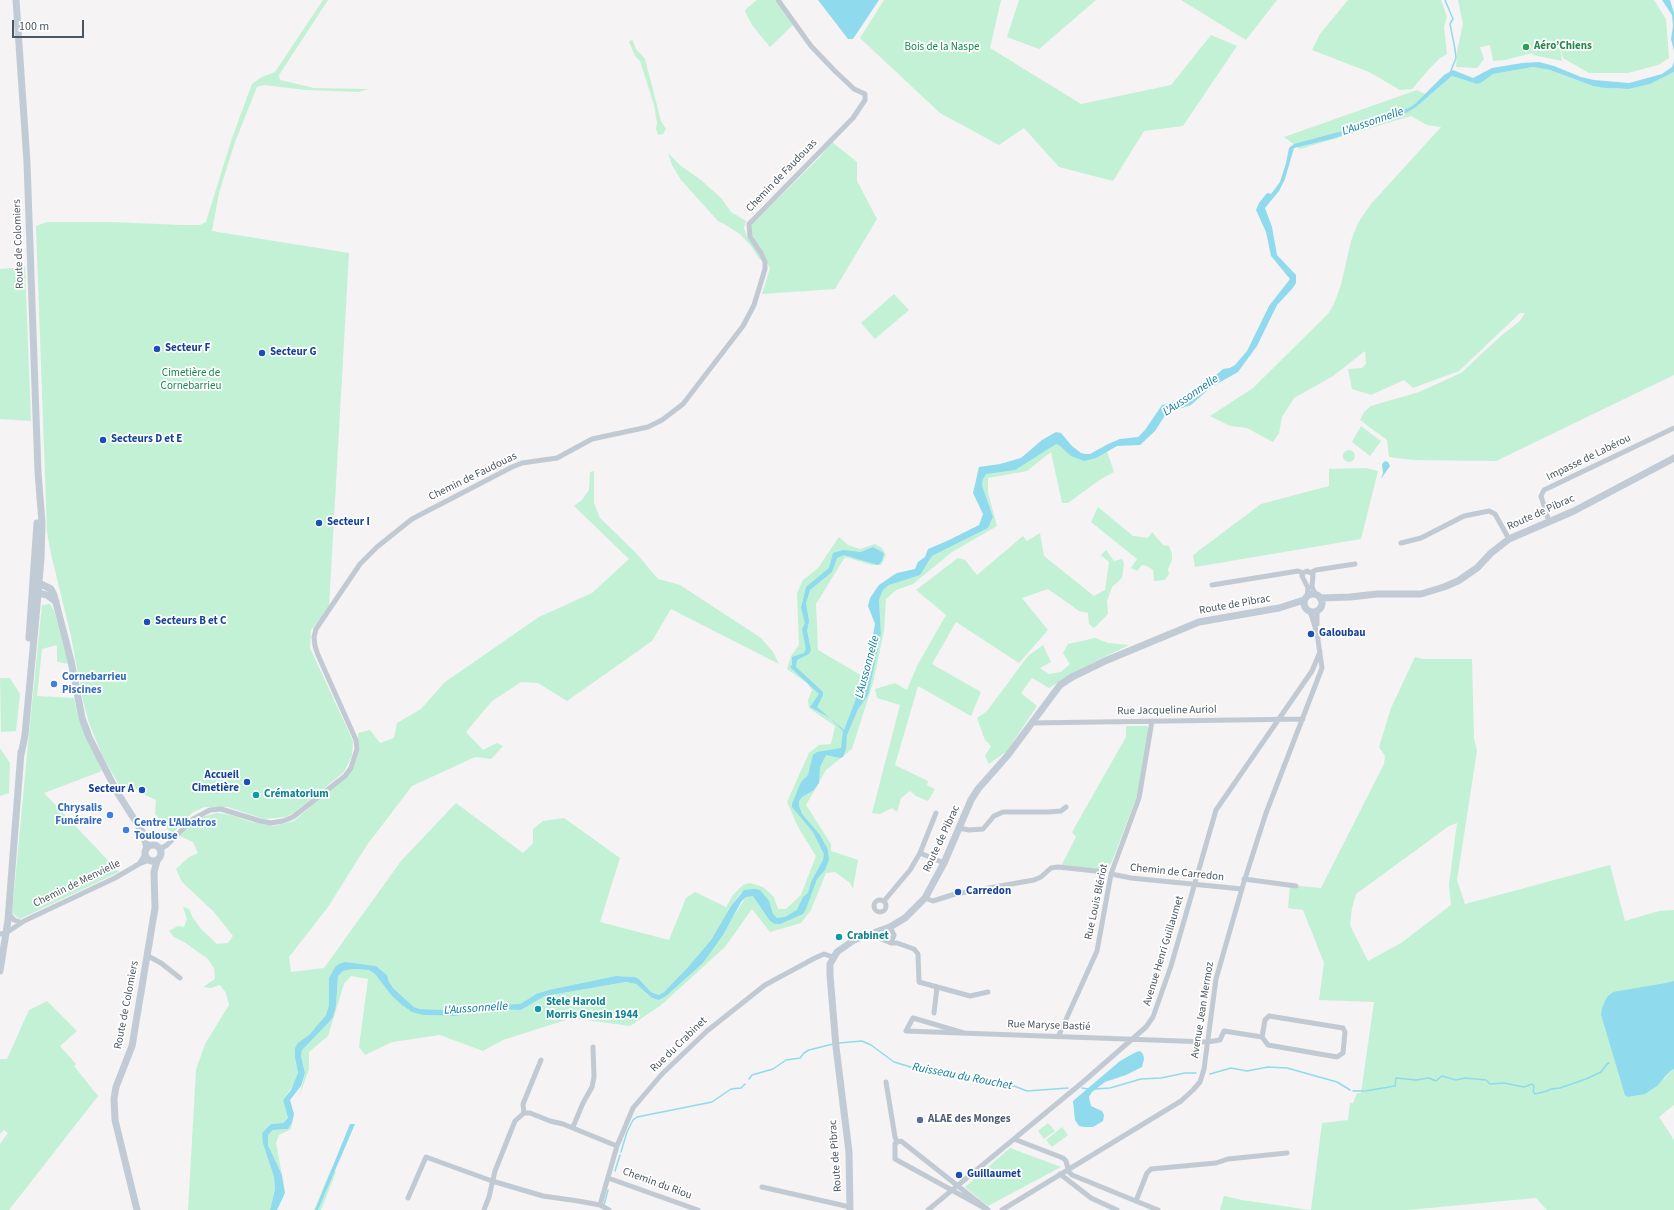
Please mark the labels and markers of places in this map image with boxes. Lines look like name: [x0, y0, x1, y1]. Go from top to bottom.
place label: Aéro’Chiens: [1534, 40, 1592, 54]
marker: Aéro’Chiens: [1521, 42, 1531, 52]
place label: Secteur F: [165, 342, 210, 356]
marker: Secteur F: [152, 344, 162, 354]
place label: Secteur G: [270, 346, 316, 360]
marker: Secteur G: [257, 348, 267, 358]
place label: Secteurs D et E: [111, 433, 182, 447]
marker: Secteurs D et E: [98, 435, 108, 445]
place label: Secteur I: [327, 516, 370, 530]
marker: Secteur I: [314, 518, 324, 528]
place label: Secteurs B et C: [155, 615, 226, 629]
marker: Secteurs B et C: [142, 617, 152, 627]
place label: Galoubau: [1319, 627, 1366, 641]
marker: Galoubau: [1306, 629, 1316, 639]
place label: Cornebarrieu Piscines: [62, 671, 127, 697]
marker: Cornebarrieu Piscines: [49, 679, 59, 689]
place label: Accueil Cimetière: [192, 769, 239, 795]
marker: Accueil Cimetière: [242, 777, 252, 787]
place label: Secteur A: [88, 783, 134, 797]
marker: Secteur A: [137, 785, 147, 795]
place label: Crématorium: [264, 788, 329, 802]
marker: Crématorium: [251, 790, 261, 800]
place label: Chrysalis Funéraire: [55, 802, 102, 828]
marker: Chrysalis Funéraire: [105, 810, 115, 820]
place label: Centre L'Albatros Toulouse: [134, 817, 216, 843]
marker: Centre L'Albatros Toulouse: [121, 825, 131, 835]
place label: Carredon: [966, 885, 1011, 899]
marker: Carredon: [953, 887, 963, 897]
place label: Crabinet: [847, 930, 889, 944]
marker: Crabinet: [834, 932, 844, 942]
place label: Stele Harold Morris Gnesin 1944: [546, 996, 638, 1022]
marker: Stele Harold Morris Gnesin 1944: [533, 1004, 543, 1014]
place label: ALAE des Monges: [928, 1113, 1011, 1127]
marker: ALAE des Monges: [915, 1115, 925, 1125]
place label: Guillaumet: [967, 1168, 1021, 1182]
marker: Guillaumet: [954, 1170, 964, 1180]

